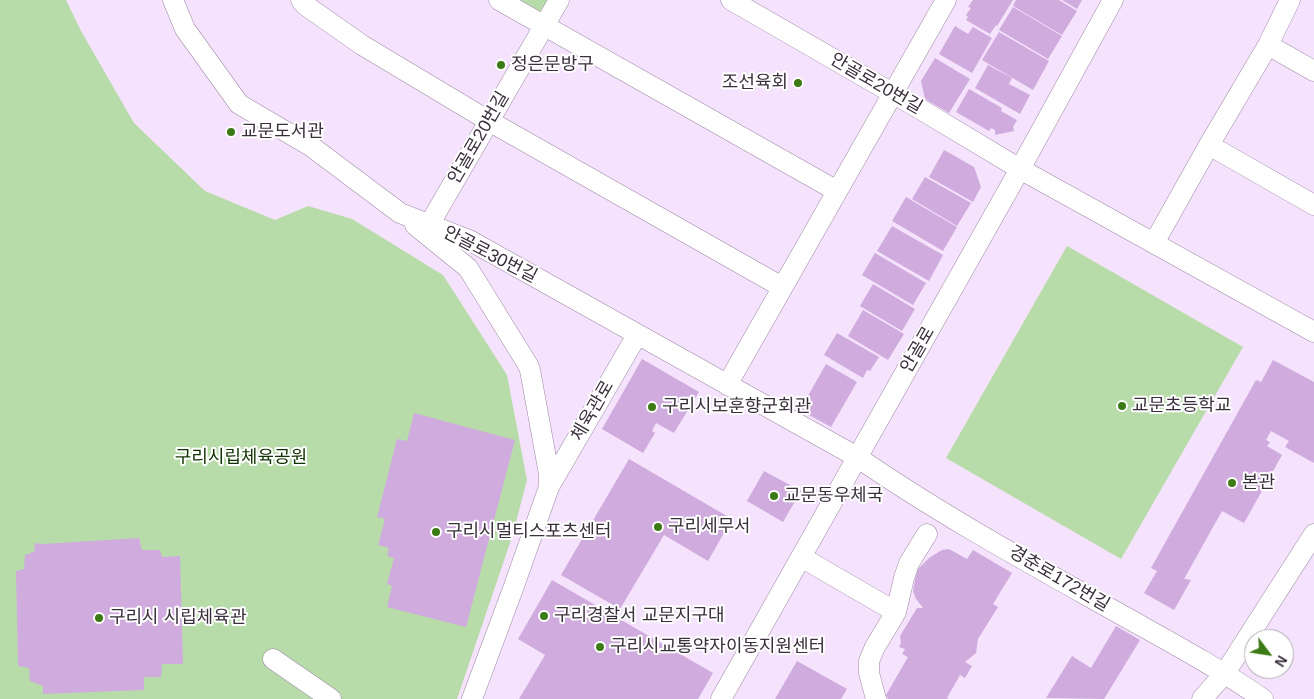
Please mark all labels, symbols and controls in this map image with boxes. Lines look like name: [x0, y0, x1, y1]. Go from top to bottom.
street label: 안골로20번길: [826, 49, 926, 119]
place label: 정은문방구: [511, 54, 594, 76]
marker: 정은문방구: [495, 59, 507, 71]
place label: 조선육회: [722, 72, 788, 94]
marker: 조선육회: [792, 77, 804, 89]
street label: 안골로20번길: [444, 88, 514, 188]
place label: 교문도서관: [241, 121, 324, 143]
marker: 교문도서관: [225, 126, 237, 138]
street label: 안골로30번길: [439, 222, 541, 288]
street label: 안골로: [896, 323, 940, 377]
street label: 체육관로: [567, 377, 619, 445]
place label: 교문초등학교: [1132, 395, 1231, 417]
place label: 구리시보훈향군회관: [662, 396, 811, 418]
marker: 교문초등학교: [1116, 400, 1128, 412]
marker: 구리시보훈향군회관: [646, 401, 658, 413]
park label: 구리시립체육공원: [175, 447, 307, 469]
place label: 본관: [1242, 472, 1275, 494]
marker: 본관: [1226, 477, 1238, 489]
place label: 교문동우체국: [784, 485, 883, 507]
marker: 교문동우체국: [768, 490, 780, 502]
place label: 구리세무서: [668, 516, 751, 538]
place label: 구리시멀티스포츠센터: [446, 521, 612, 543]
marker: 구리세무서: [652, 521, 664, 533]
marker: 구리시멀티스포츠센터: [430, 526, 442, 538]
street label: 경춘로172번길: [1005, 541, 1113, 617]
place label: 구리경찰서 교문지구대: [554, 605, 725, 627]
place label: 구리시 시립체육관: [109, 607, 246, 629]
marker: 구리경찰서 교문지구대: [538, 610, 550, 622]
marker: 구리시 시립체육관: [93, 612, 105, 624]
north arrow: [1244, 629, 1294, 679]
place label: 구리시교통약자이동지원센터: [610, 636, 825, 658]
marker: 구리시교통약자이동지원센터: [594, 641, 606, 653]
text: N: [1272, 653, 1290, 670]

